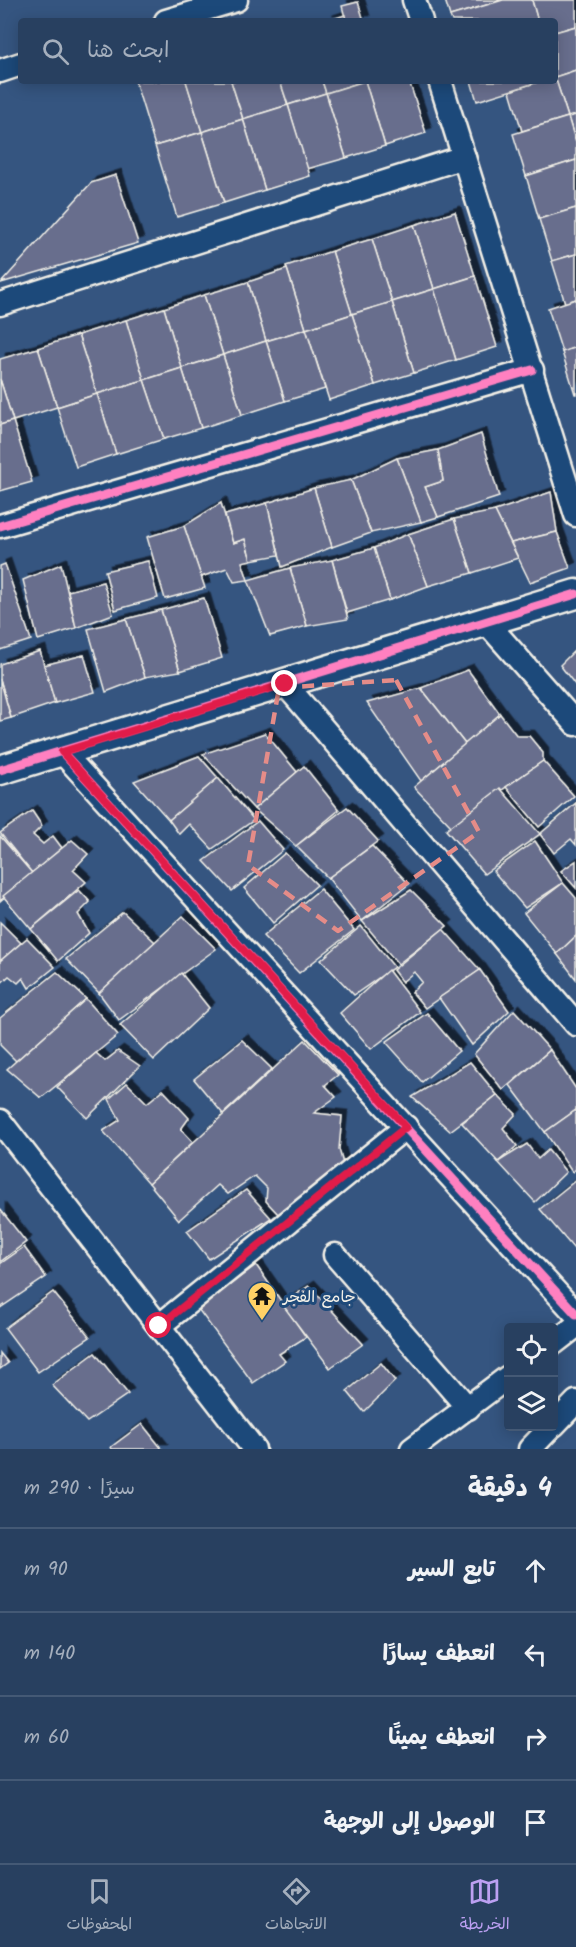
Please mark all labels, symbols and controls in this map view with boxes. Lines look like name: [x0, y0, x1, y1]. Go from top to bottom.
search box: [18, 18, 558, 84]
text: ابحث هنا: [87, 34, 169, 69]
icon: search: [39, 35, 72, 68]
route end: [271, 670, 297, 696]
temple icon: جامع الفجر: [246, 1280, 278, 1322]
place label: جامع الفجر: [281, 1285, 356, 1310]
route start: [145, 1312, 171, 1338]
map controls: [504, 1323, 558, 1431]
button: locate: [504, 1323, 558, 1377]
button: layers: [504, 1377, 558, 1431]
text: 4 دقيقة: [468, 1468, 552, 1510]
text: سيرًا · 290 m: [24, 1473, 135, 1505]
text: تابع السير: [408, 1553, 495, 1588]
text: 90 m: [24, 1554, 68, 1586]
icon: ahead: [519, 1554, 552, 1587]
text: انعطف يسارًا: [383, 1637, 495, 1672]
text: 140 m: [24, 1638, 75, 1670]
icon: left: [519, 1638, 552, 1671]
text: انعطف يمينًا: [388, 1721, 495, 1756]
text: 60 m: [24, 1722, 69, 1754]
icon: right: [519, 1722, 552, 1755]
text: الوصول إلى الوجهة: [323, 1805, 495, 1840]
icon: arrive: [519, 1806, 552, 1839]
tab: المحفوظات: [66, 1875, 132, 1938]
tab: الاتجاهات: [265, 1875, 327, 1938]
tab: الخريطة: [460, 1875, 510, 1938]

